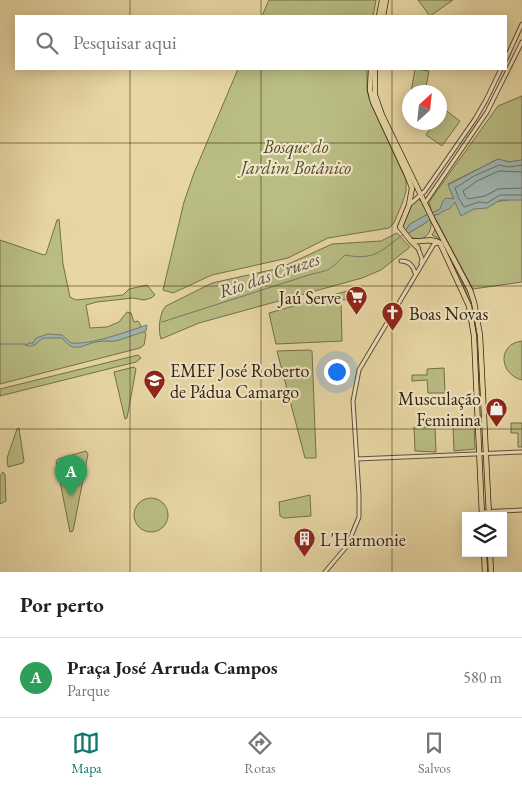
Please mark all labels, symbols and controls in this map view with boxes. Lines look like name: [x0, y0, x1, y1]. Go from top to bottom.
search box: [15, 15, 507, 70]
icon: search: [33, 29, 61, 57]
text: Pesquisar aqui: [73, 30, 177, 55]
north arrow: [402, 85, 447, 130]
park label: Bosque do Jardim Botânico: [237, 135, 351, 179]
water label: Rio das Cruzes: [215, 246, 324, 304]
supermarket icon: Jaú Serve: [345, 285, 369, 316]
place label: Jaú Serve: [277, 286, 341, 309]
church icon: Boas Novas: [381, 301, 405, 332]
place label: Boas Novas: [409, 302, 488, 325]
place label: EMEF José Roberto de Pádua Camargo: [170, 359, 309, 403]
your location: [324, 359, 350, 385]
school or university icon: EMEF José Roberto de Pádua Camargo: [142, 368, 166, 399]
place label: Musculação Feminina: [398, 387, 482, 431]
shop icon: Musculação Feminina: [485, 396, 509, 427]
pin: A: [55, 455, 87, 496]
map controls: [462, 512, 507, 557]
button: layers: [462, 512, 507, 557]
building icon: L'Harmonie: [292, 527, 316, 558]
place label: L'Harmonie: [320, 528, 406, 551]
text: Por perto: [20, 591, 104, 618]
text: Praça José Arruda Campos: [67, 655, 278, 680]
text: A: [30, 667, 42, 688]
text: 580 m: [463, 667, 502, 688]
text: Parque: [67, 680, 110, 701]
tab: Mapa: [71, 729, 102, 777]
tab: Rotas: [244, 729, 276, 777]
tab: Salvos: [418, 729, 451, 777]

